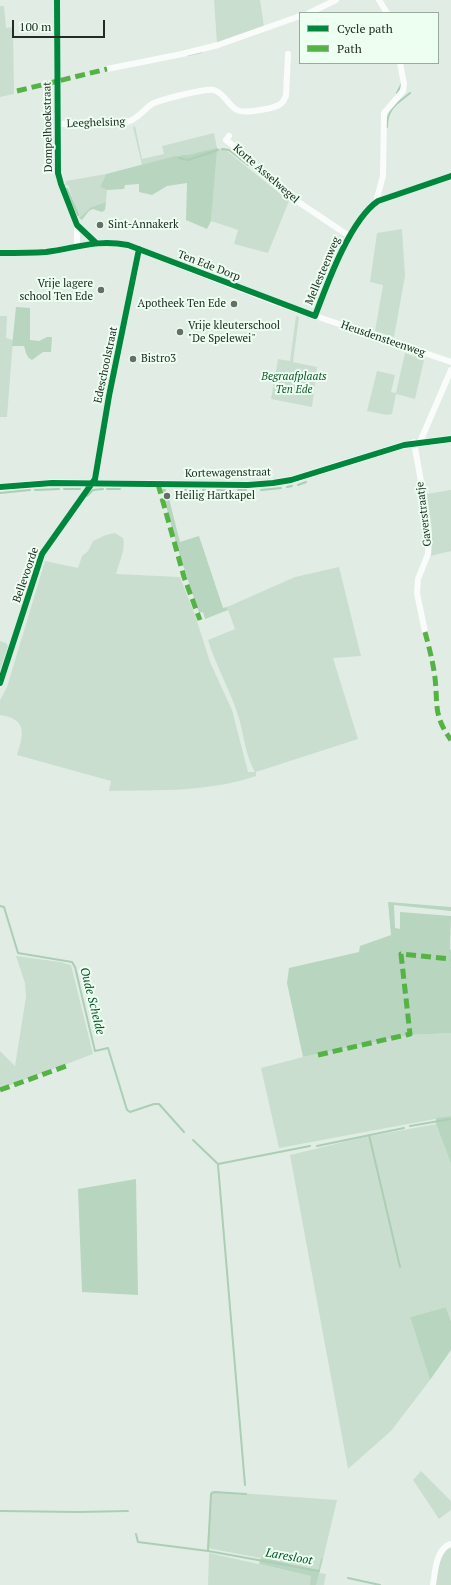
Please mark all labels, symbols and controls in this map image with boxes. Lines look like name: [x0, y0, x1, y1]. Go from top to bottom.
scale bar: [14, 12, 107, 38]
legend: [299, 12, 439, 64]
text: 100 m: [19, 19, 51, 34]
text: Cycle path: [337, 21, 393, 36]
text: Path: [337, 41, 362, 56]
street label: Dompelhoekstraat: [41, 82, 55, 172]
street label: Leeghelsing: [66, 115, 126, 131]
street label: Korte Asselwegel: [230, 142, 302, 206]
place label: Sint-Annakerk: [108, 218, 179, 232]
marker: Sint-Annakerk: [95, 220, 105, 230]
street label: Mellesteenweg: [303, 235, 343, 307]
street label: Ten Ede Dorp: [176, 248, 242, 284]
place label: Vrije lagere school Ten Ede: [20, 277, 93, 303]
marker: Vrije lagere school Ten Ede: [96, 285, 106, 295]
place label: Apotheek Ten Ede: [137, 297, 226, 311]
marker: Apotheek Ten Ede: [229, 299, 239, 309]
street label: Heusdensteenweg: [339, 318, 427, 360]
place label: Vrije kleuterschool "De Spelewei": [188, 319, 280, 345]
street label: Edeschoolstraat: [91, 325, 121, 405]
marker: Vrije kleuterschool "De Spelewei": [175, 327, 185, 337]
place label: Bistro3: [141, 352, 176, 366]
marker: Bistro3: [128, 354, 138, 364]
park label: Begraafplaats Ten Ede: [261, 370, 327, 396]
street label: Kortewagenstraat: [185, 466, 271, 480]
street label: Gaverstraatje: [413, 481, 435, 547]
place label: Heilig Hartkapel: [175, 489, 255, 503]
marker: Heilig Hartkapel: [162, 491, 172, 501]
street label: Bellevoorde: [10, 546, 42, 604]
water label: Oude Schelde: [77, 966, 107, 1036]
water label: Laresloot: [264, 1546, 314, 1568]

